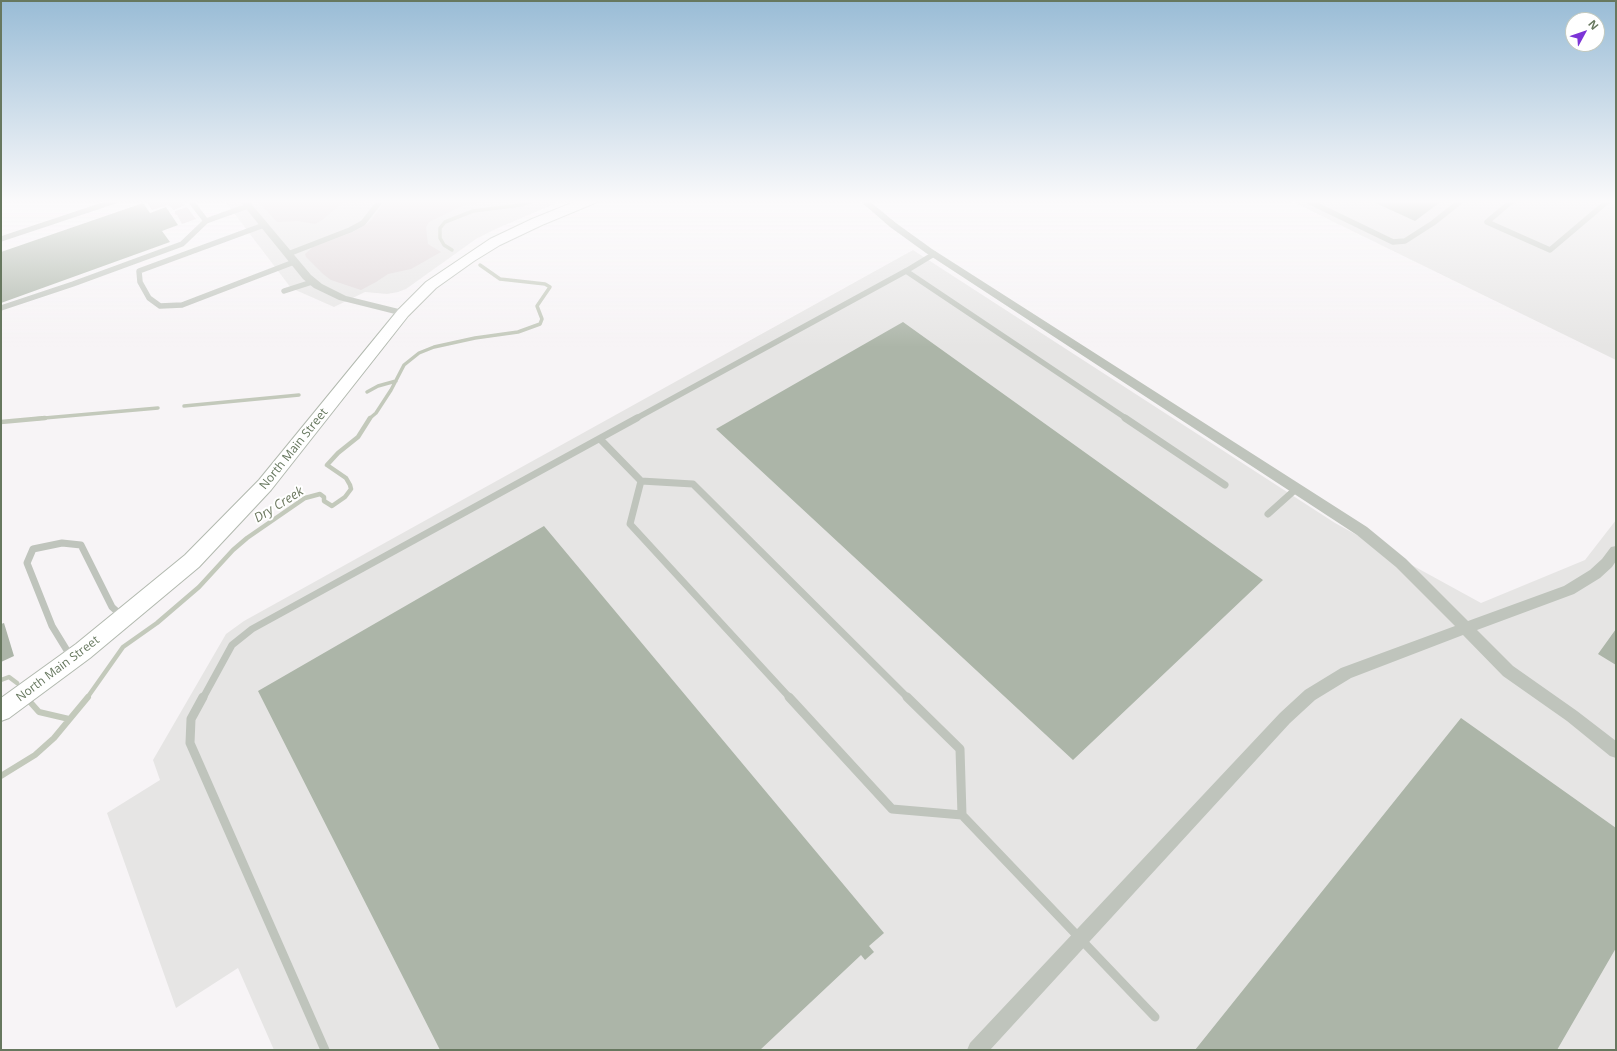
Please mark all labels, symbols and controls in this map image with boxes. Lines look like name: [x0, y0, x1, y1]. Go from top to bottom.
north arrow: [1565, 12, 1605, 52]
text: N: [1585, 16, 1602, 33]
street label: North Main Street: [257, 405, 331, 493]
water label: Dry Creek: [251, 484, 307, 526]
street label: North Main Street: [14, 633, 102, 705]

